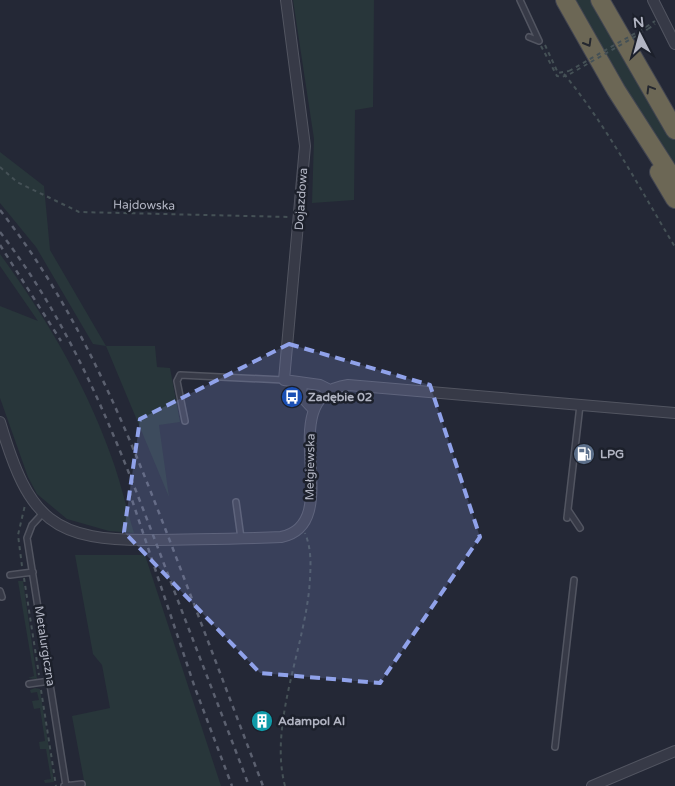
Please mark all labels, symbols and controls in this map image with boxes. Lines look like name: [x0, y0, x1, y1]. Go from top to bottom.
north arrow: [615, 10, 665, 60]
text: N: [632, 14, 645, 32]
one-way arrow: [582, 37, 592, 46]
one-way arrow: [646, 85, 656, 94]
street label: Dojazdowa: [292, 167, 310, 231]
street label: Hajdowska: [113, 197, 175, 213]
bus stop icon: Zadębie 02: [280, 385, 304, 409]
place label: Zadębie 02: [308, 390, 372, 404]
street label: Mełgiewska: [302, 433, 318, 501]
fuel station icon: LPG: [572, 442, 596, 466]
place label: LPG: [600, 447, 624, 461]
street label: Metalurgiczna: [32, 605, 58, 687]
building icon: Adampol Al: [250, 709, 274, 733]
place label: Adampol Al: [278, 714, 345, 729]

